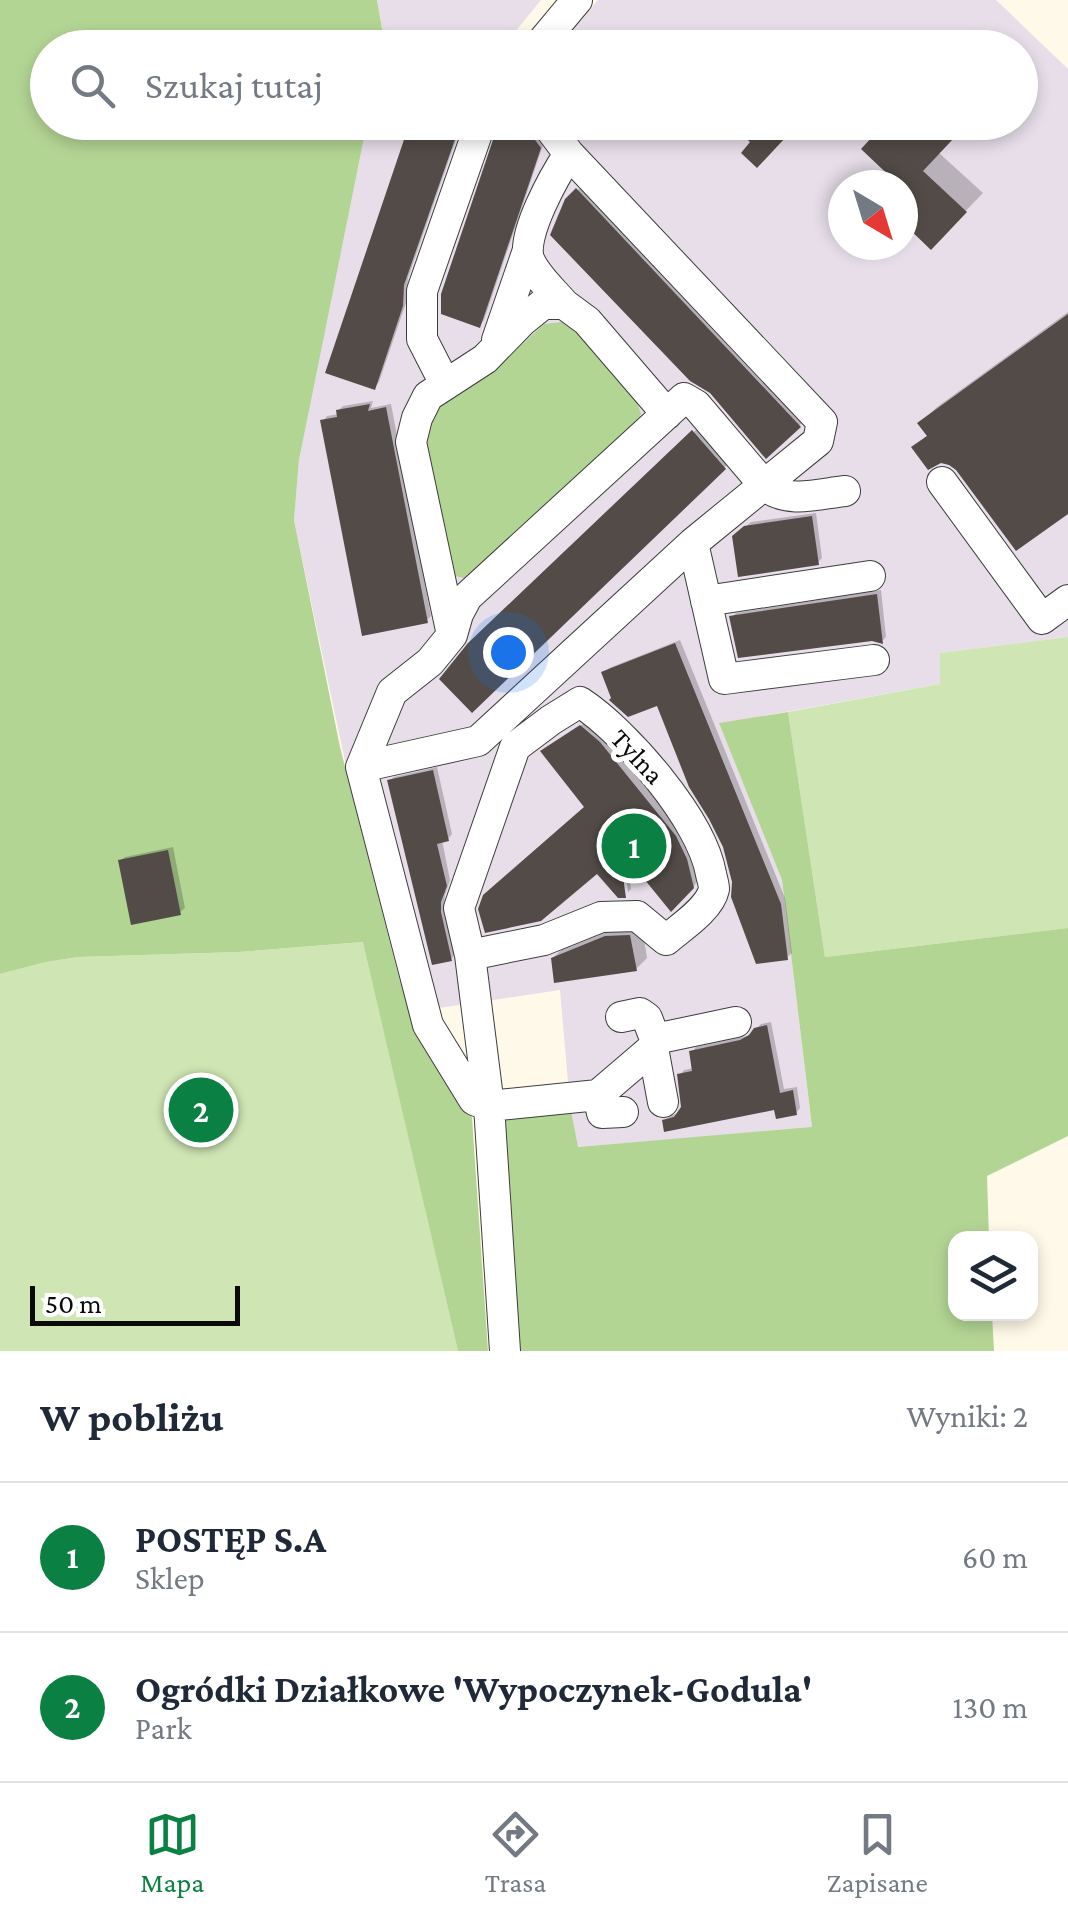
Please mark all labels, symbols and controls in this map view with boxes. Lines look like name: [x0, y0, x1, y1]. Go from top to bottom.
search box: [30, 30, 1038, 140]
icon: search: [65, 58, 120, 113]
text: Szukaj tutaj: [145, 64, 323, 106]
north arrow: [828, 170, 918, 260]
your location: [483, 627, 534, 678]
street label: Tylna: [605, 723, 671, 790]
pin: 1: [602, 808, 666, 884]
pin: 2: [168, 1072, 234, 1148]
map controls: [948, 1231, 1038, 1321]
button: layers: [948, 1231, 1038, 1321]
scale bar: [30, 1281, 240, 1326]
text: 50 m: [45, 1288, 102, 1319]
text: W pobliżu: [40, 1393, 223, 1440]
text: Wyniki: 2: [907, 1398, 1028, 1434]
text: POSTĘP S.A: [135, 1518, 326, 1560]
text: 1: [67, 1539, 78, 1575]
text: 60 m: [962, 1539, 1028, 1575]
text: Sklep: [135, 1560, 205, 1596]
text: Ogródki Działkowe 'Wypoczynek-Godula': [135, 1668, 812, 1710]
text: 2: [64, 1689, 81, 1725]
text: 130 m: [952, 1689, 1028, 1725]
text: Park: [135, 1710, 192, 1746]
tab: Mapa: [140, 1807, 204, 1898]
tab: Trasa: [485, 1807, 546, 1898]
tab: Zapisane: [827, 1807, 928, 1898]

